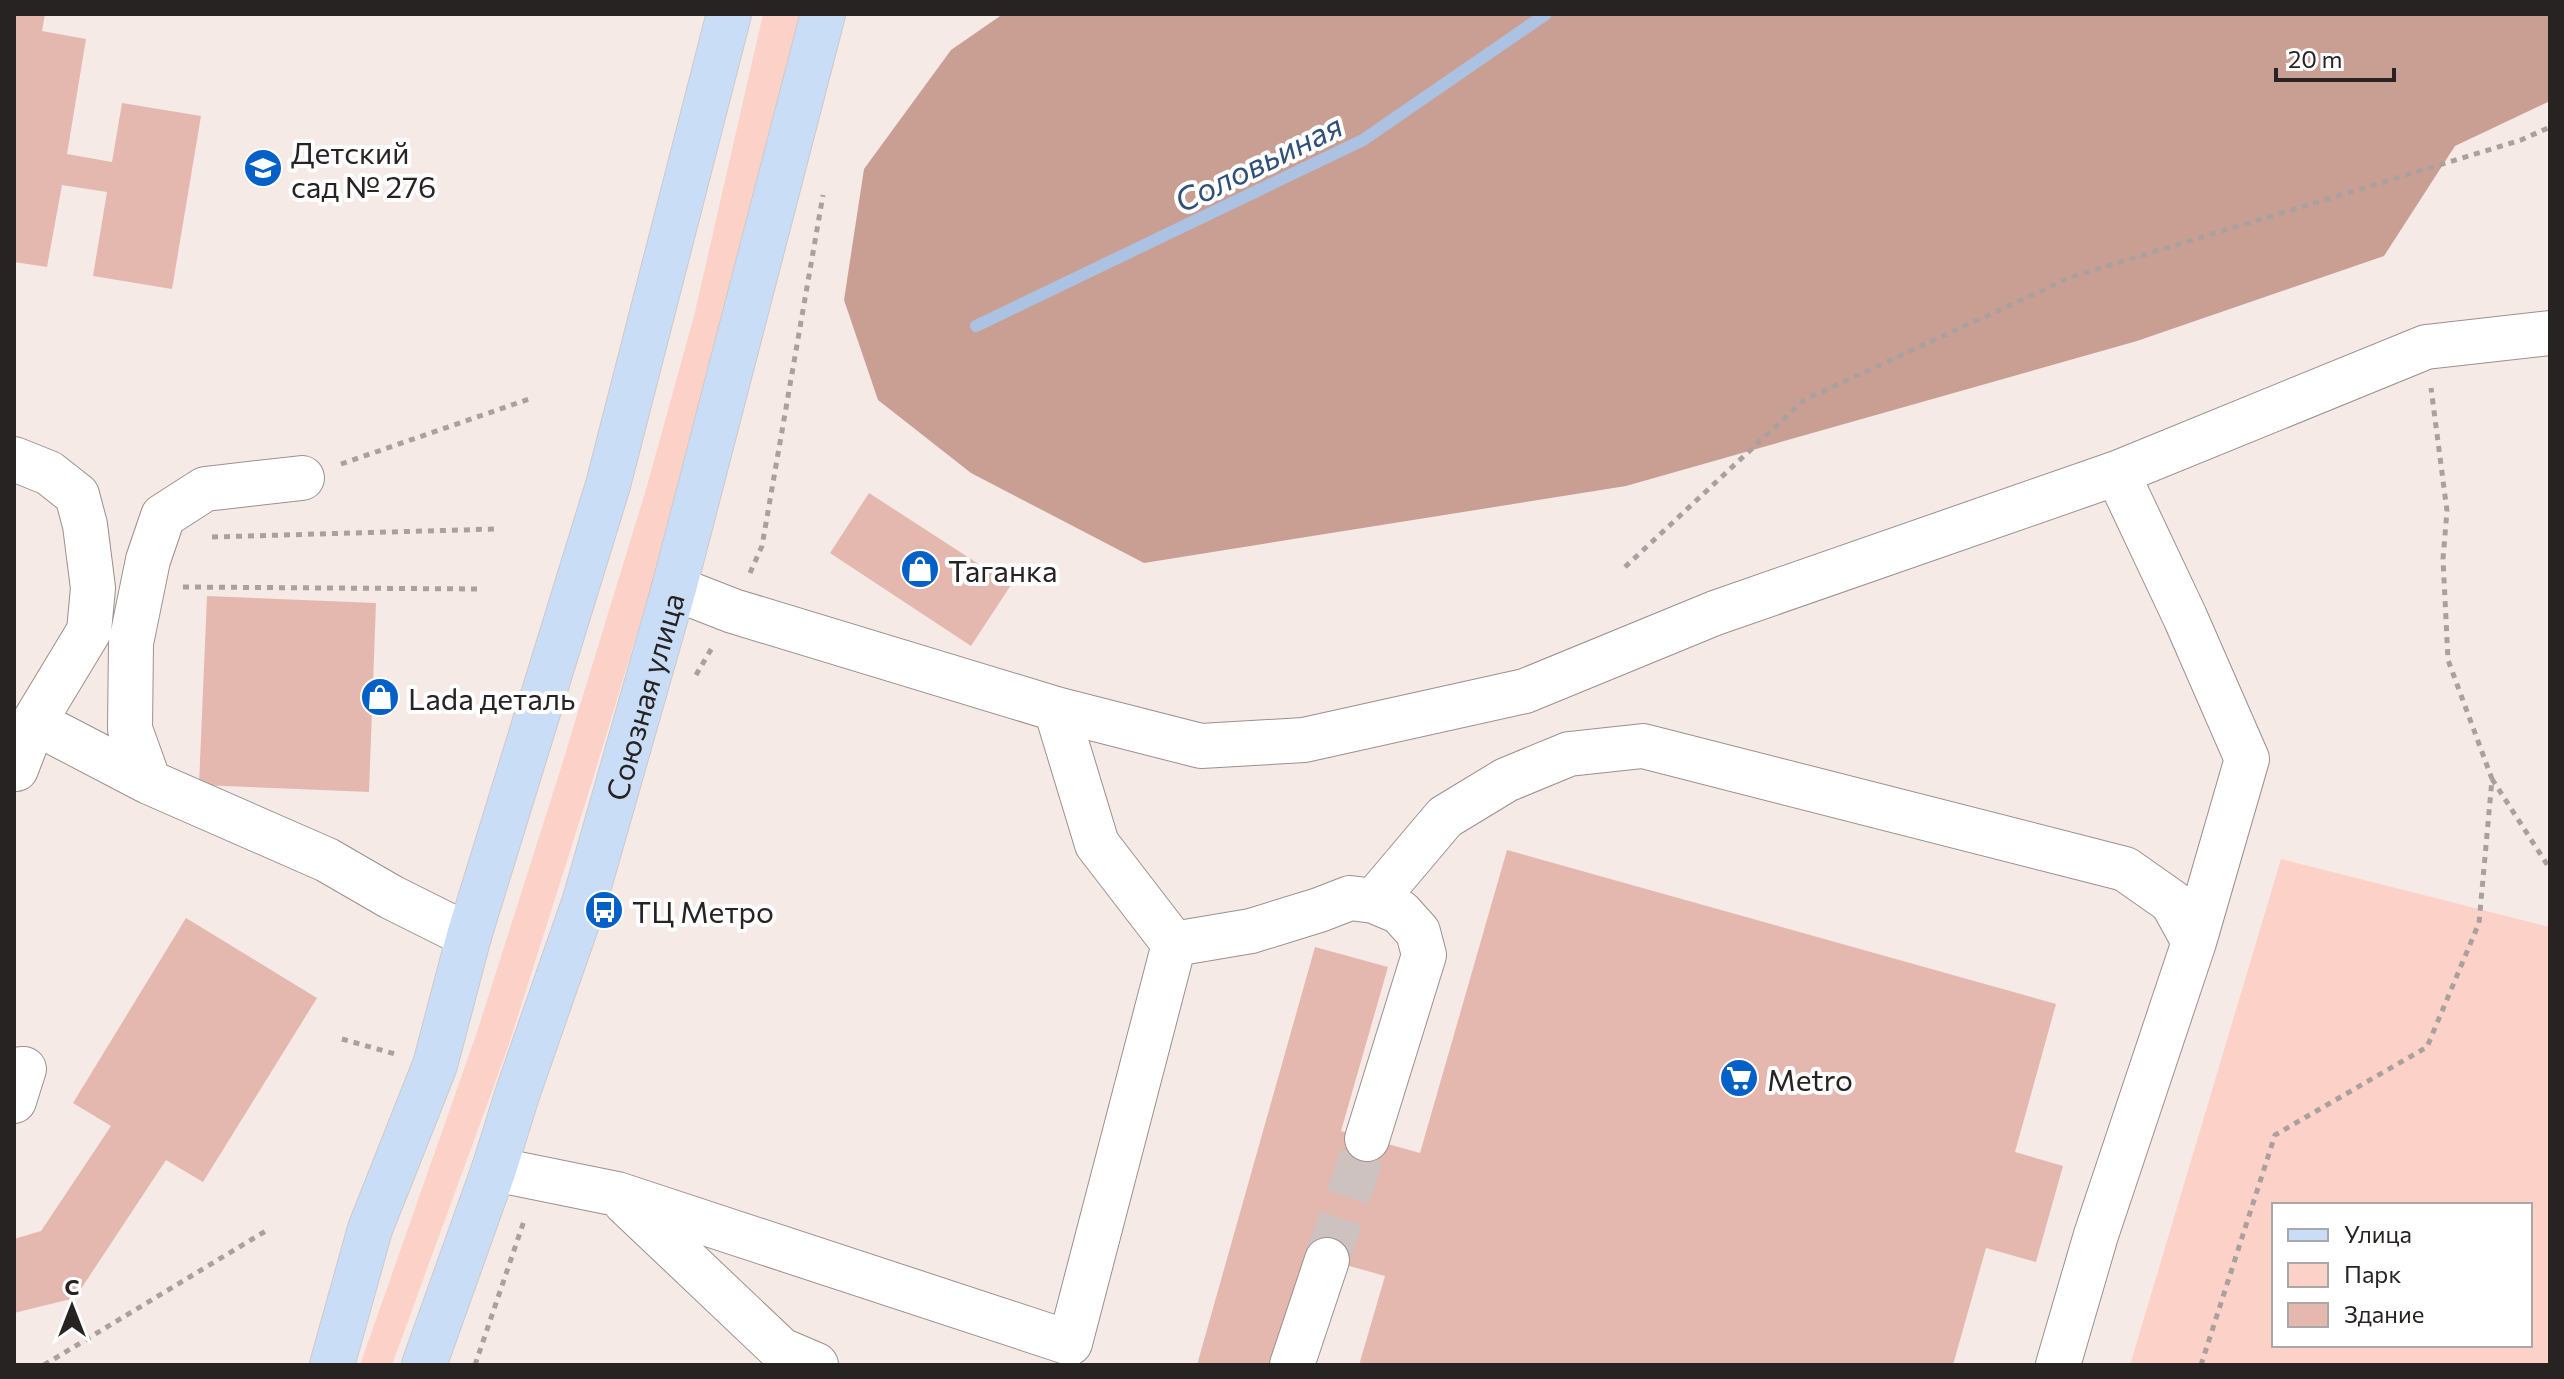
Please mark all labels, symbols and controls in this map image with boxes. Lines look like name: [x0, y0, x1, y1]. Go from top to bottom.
scale bar: [2276, 32, 2394, 82]
text: 20 m: [2288, 44, 2342, 73]
water label: Соловьиная: [1168, 104, 1348, 220]
place label: Детский сад № 276: [291, 133, 436, 204]
school or university icon: Детский сад № 276: [242, 147, 284, 189]
shop icon: Таганка: [899, 548, 941, 590]
place label: Таганка: [948, 551, 1058, 588]
street label: Союзная улица: [596, 588, 690, 804]
shop icon: Lada деталь: [359, 676, 401, 718]
place label: Lada деталь: [408, 679, 575, 716]
bus stop icon: ТЦ Метро: [583, 889, 625, 931]
place label: ТЦ Метро: [632, 892, 774, 929]
supermarket icon: Metro: [1718, 1057, 1760, 1099]
place label: Metro: [1767, 1060, 1853, 1097]
legend: [2272, 1203, 2532, 1347]
text: Улица: [2344, 1219, 2412, 1248]
text: Парк: [2344, 1259, 2401, 1288]
north arrow: [32, 1267, 112, 1347]
text: С: [64, 1273, 80, 1300]
text: Здание: [2344, 1299, 2424, 1328]

